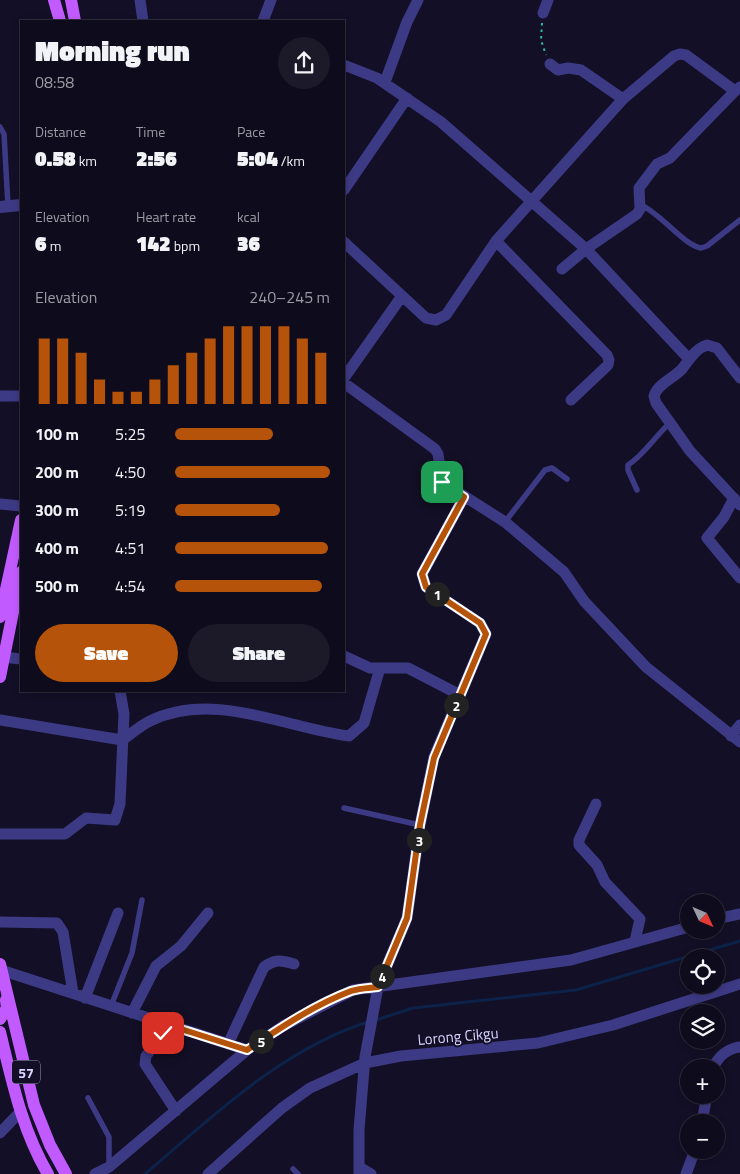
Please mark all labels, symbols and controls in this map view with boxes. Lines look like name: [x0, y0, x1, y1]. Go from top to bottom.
text: Morning run: [35, 29, 190, 72]
button: share: [278, 37, 330, 89]
text: 08:58: [35, 70, 74, 94]
text: Distance: [35, 121, 86, 142]
text: Time: [136, 121, 165, 142]
text: Pace: [237, 121, 265, 142]
text: 0.58: [35, 142, 76, 174]
text: 2:56: [136, 142, 177, 174]
text: 5:04: [237, 142, 278, 174]
text: km: [76, 150, 97, 171]
text: /km: [278, 150, 305, 171]
text: Elevation: [35, 206, 89, 227]
text: Heart rate: [136, 206, 196, 227]
text: kcal: [237, 206, 260, 227]
text: 6: [35, 227, 47, 259]
text: 142: [136, 227, 171, 259]
text: 36: [237, 227, 260, 259]
text: m: [47, 235, 61, 256]
text: bpm: [171, 235, 200, 256]
text: Elevation: [35, 285, 97, 309]
text: 240–245 m: [249, 285, 330, 309]
text: 100 m: [35, 422, 79, 446]
text: 5:25: [115, 422, 145, 446]
text: 200 m: [35, 460, 79, 484]
text: 4:50: [115, 460, 145, 484]
pin: [421, 461, 463, 503]
icon: arrive: [428, 468, 456, 496]
text: 300 m: [35, 498, 79, 522]
text: 5:19: [115, 498, 145, 522]
text: 400 m: [35, 536, 79, 560]
text: 4:51: [115, 536, 145, 560]
text: 500 m: [35, 574, 79, 598]
text: 4:54: [115, 574, 145, 598]
pin: 1: [424, 582, 450, 606]
text: 1: [434, 584, 441, 605]
button: Save: [35, 624, 178, 682]
button: Share: [188, 624, 330, 682]
pin: 2: [444, 692, 468, 718]
text: 2: [453, 695, 460, 716]
pin: 3: [406, 828, 432, 852]
text: 3: [416, 830, 423, 851]
north arrow: [680, 894, 725, 939]
map controls: [680, 894, 725, 1159]
button: locate: [680, 949, 725, 994]
pin: 4: [370, 964, 394, 988]
text: 4: [379, 966, 386, 987]
button: layers: [680, 1004, 725, 1049]
pin: [142, 1012, 184, 1054]
icon: check: [149, 1019, 177, 1047]
street label: Lorong Cikgu: [417, 1021, 499, 1051]
pin: 5: [248, 1028, 274, 1054]
text: 5: [258, 1031, 265, 1052]
button: +: [680, 1059, 725, 1104]
road number: 57: [12, 1060, 40, 1084]
button: −: [680, 1114, 725, 1159]

